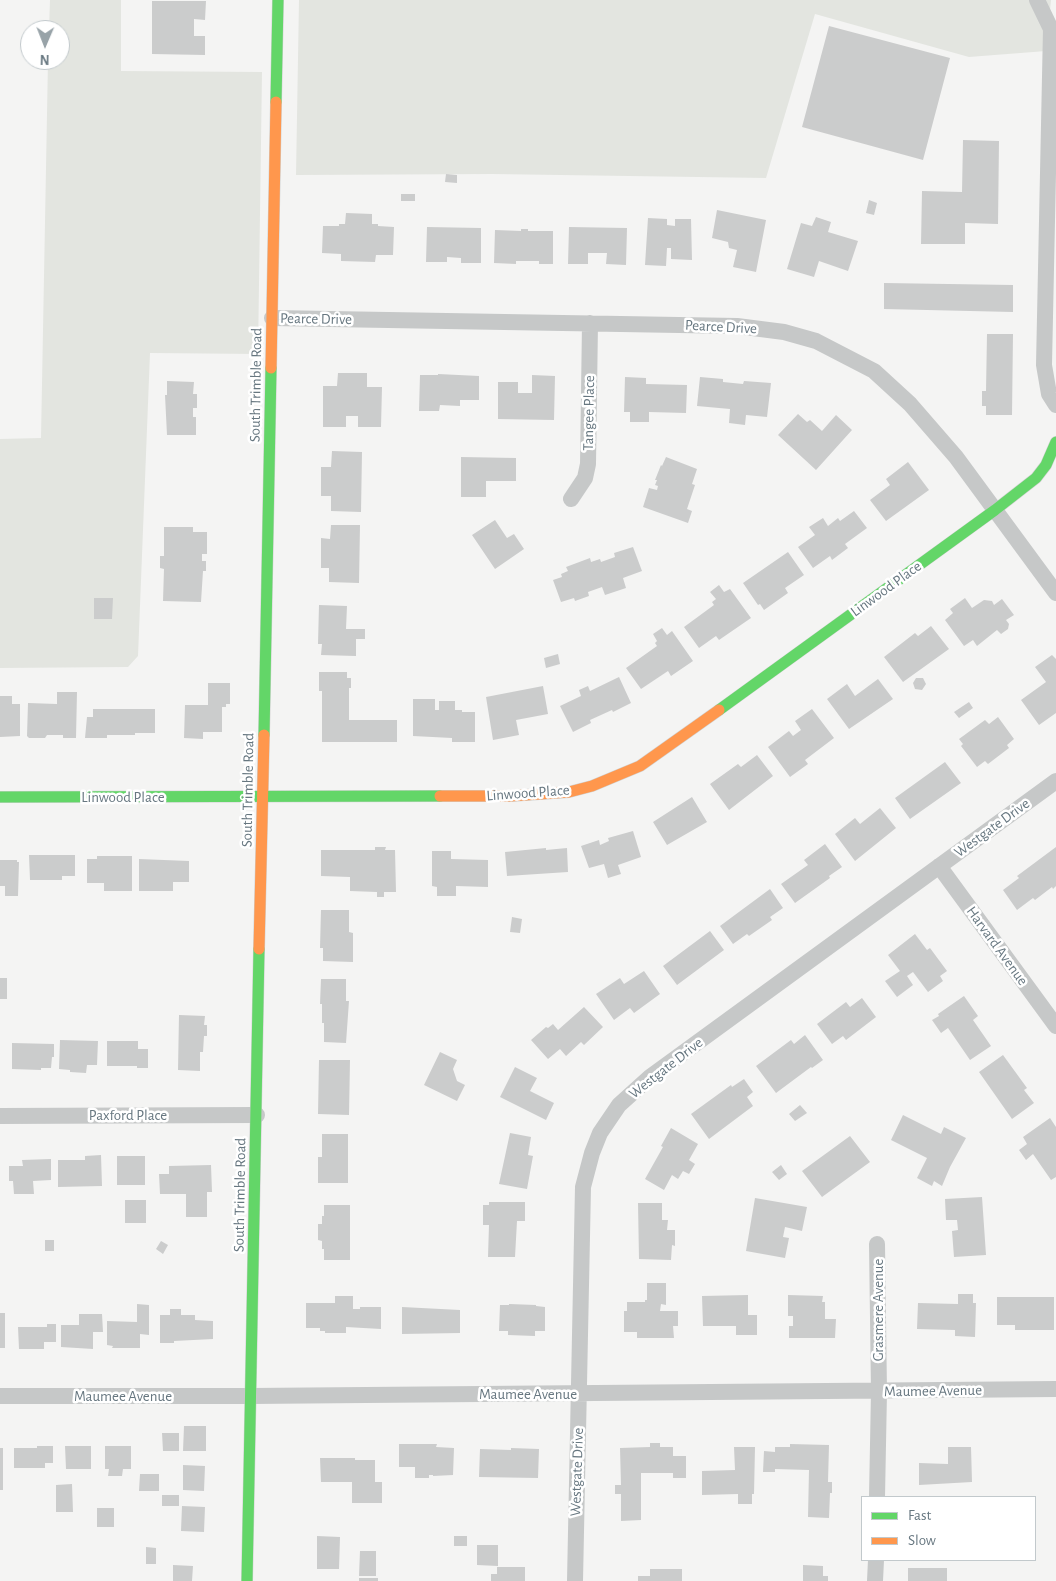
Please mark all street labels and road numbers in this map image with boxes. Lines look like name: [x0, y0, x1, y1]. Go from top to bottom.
street label: Pearce Drive: [280, 309, 352, 329]
street label: Pearce Drive: [685, 316, 757, 338]
street label: South Trimble Road: [246, 328, 266, 442]
street label: Tangee Place: [579, 375, 599, 451]
street label: Linwood Place: [847, 557, 925, 621]
street label: South Trimble Road: [238, 733, 258, 847]
street label: Linwood Place: [486, 781, 570, 805]
street label: Linwood Place: [81, 788, 165, 806]
street label: Westgate Drive: [951, 795, 1033, 861]
street label: Harvard Avenue: [962, 903, 1032, 989]
street label: Westgate Drive: [625, 1034, 707, 1102]
street label: Paxford Place: [89, 1106, 167, 1124]
street label: South Trimble Road: [230, 1138, 250, 1252]
street label: Grasmere Avenue: [869, 1259, 887, 1361]
street label: Maumee Avenue: [884, 1381, 982, 1401]
street label: Maumee Avenue: [479, 1385, 577, 1403]
street label: Maumee Avenue: [74, 1387, 172, 1405]
street label: Westgate Drive: [566, 1427, 588, 1517]

